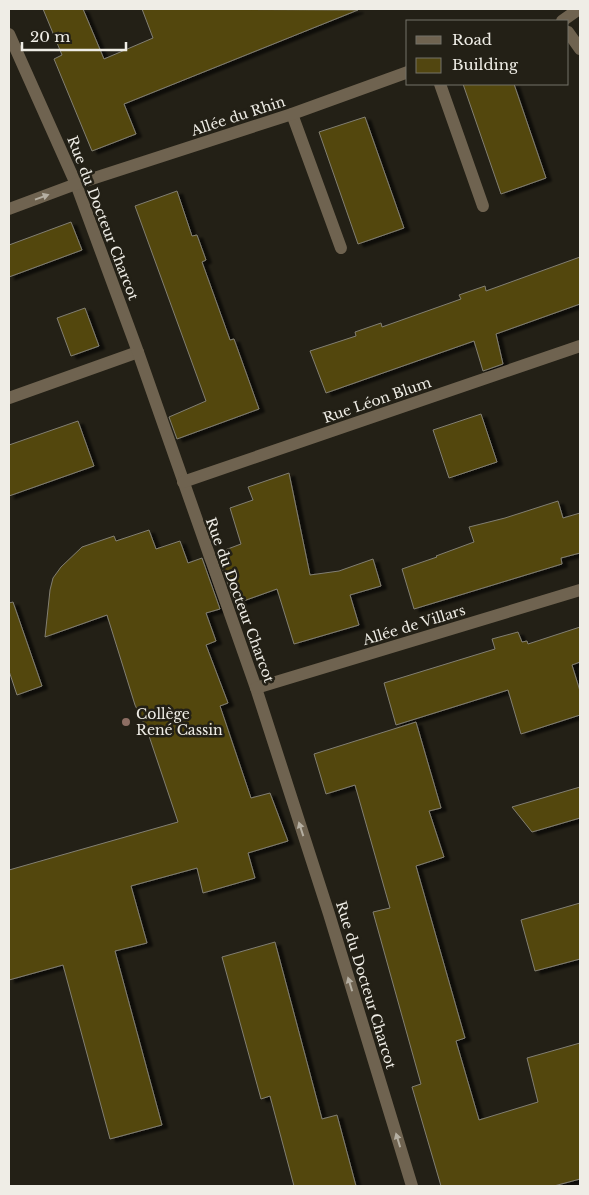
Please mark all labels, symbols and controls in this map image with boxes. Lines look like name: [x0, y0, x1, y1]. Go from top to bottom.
scale bar: [22, 20, 126, 52]
legend: [406, 20, 569, 85]
text: 20 m: [30, 27, 70, 46]
text: Road: [452, 30, 492, 49]
text: Building: [452, 55, 519, 74]
street label: Allée du Rhin: [188, 92, 288, 140]
street label: Rue du Docteur Charcot: [63, 133, 143, 303]
one-way arrow: [35, 192, 49, 200]
street label: Rue Léon Blum: [321, 373, 433, 427]
street label: Rue du Docteur Charcot: [202, 515, 279, 686]
street label: Allée de Villars: [360, 601, 468, 649]
place label: Collège René Cassin: [136, 705, 223, 739]
marker: Collège René Cassin: [120, 716, 132, 728]
one-way arrow: [297, 822, 305, 837]
street label: Rue du Docteur Charcot: [332, 899, 400, 1072]
one-way arrow: [346, 977, 354, 992]
one-way arrow: [394, 1132, 401, 1147]

